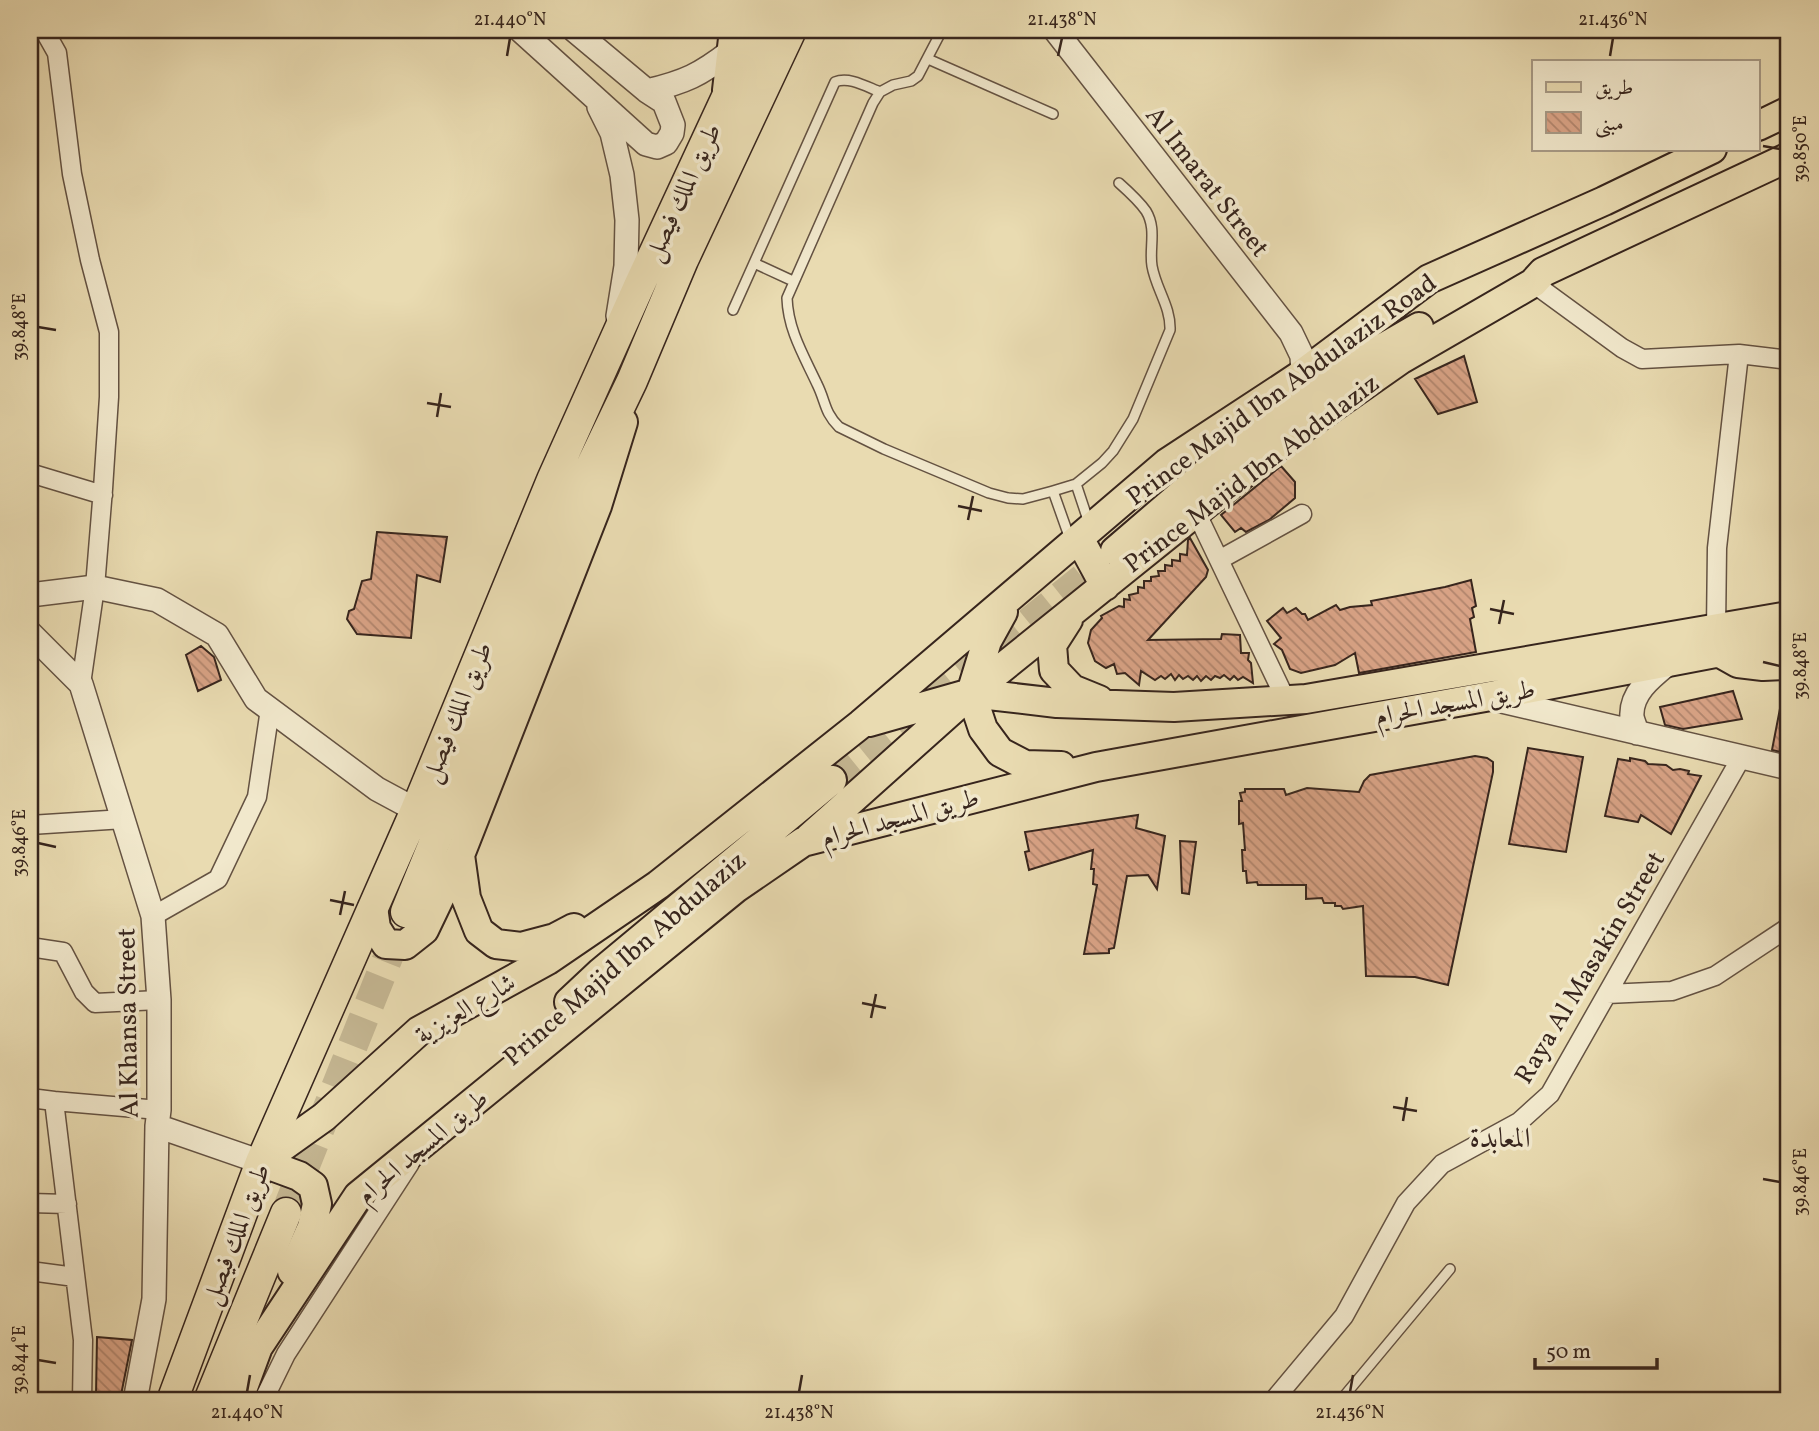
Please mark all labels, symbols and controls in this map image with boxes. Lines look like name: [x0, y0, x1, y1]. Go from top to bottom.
text: 21.440°N: [474, 8, 546, 33]
text: 21.438°N: [1027, 8, 1097, 33]
text: 21.436°N: [1578, 8, 1648, 33]
legend: [1532, 60, 1759, 150]
text: طريق: [1595, 74, 1633, 103]
street label: Al Imarat Street: [1136, 99, 1277, 265]
text: مبنى: [1595, 110, 1624, 139]
text: 39.850°E: [1789, 115, 1814, 183]
street label: طريق الملك فيصل: [636, 118, 732, 268]
street label: Prince Majid Ibn Abdulaziz Road: [1120, 266, 1442, 512]
text: 39.848°E: [8, 293, 33, 361]
street label: Prince Majid Ibn Abdulaziz: [1117, 367, 1385, 579]
text: 39.848°E: [1789, 632, 1814, 700]
street label: طريق الملك فيصل: [413, 637, 502, 788]
street label: طريق المسجد الحرام: [1372, 672, 1539, 739]
street label: طريق المسجد الحرام: [818, 781, 984, 860]
text: 39.846°E: [8, 809, 33, 877]
street label: Prince Majid Ibn Abdulaziz: [496, 844, 755, 1075]
street label: Raya Al Masakin Street: [1507, 845, 1675, 1091]
street label: Al Khansa Street: [109, 928, 149, 1118]
street label: شارع العزيزية: [409, 966, 524, 1056]
street label: طريق المسجد الحرام: [350, 1082, 499, 1216]
district label: المعابدة: [1469, 1120, 1531, 1159]
text: 39.846°E: [1789, 1148, 1814, 1216]
street label: طريق الملك فيصل: [193, 1159, 280, 1311]
text: 39.844°E: [8, 1325, 33, 1395]
scale bar: [1535, 1326, 1658, 1370]
text: 50 m: [1546, 1338, 1591, 1367]
text: 21.440°N: [211, 1401, 283, 1426]
text: 21.438°N: [764, 1401, 834, 1426]
text: 21.436°N: [1315, 1401, 1385, 1426]

